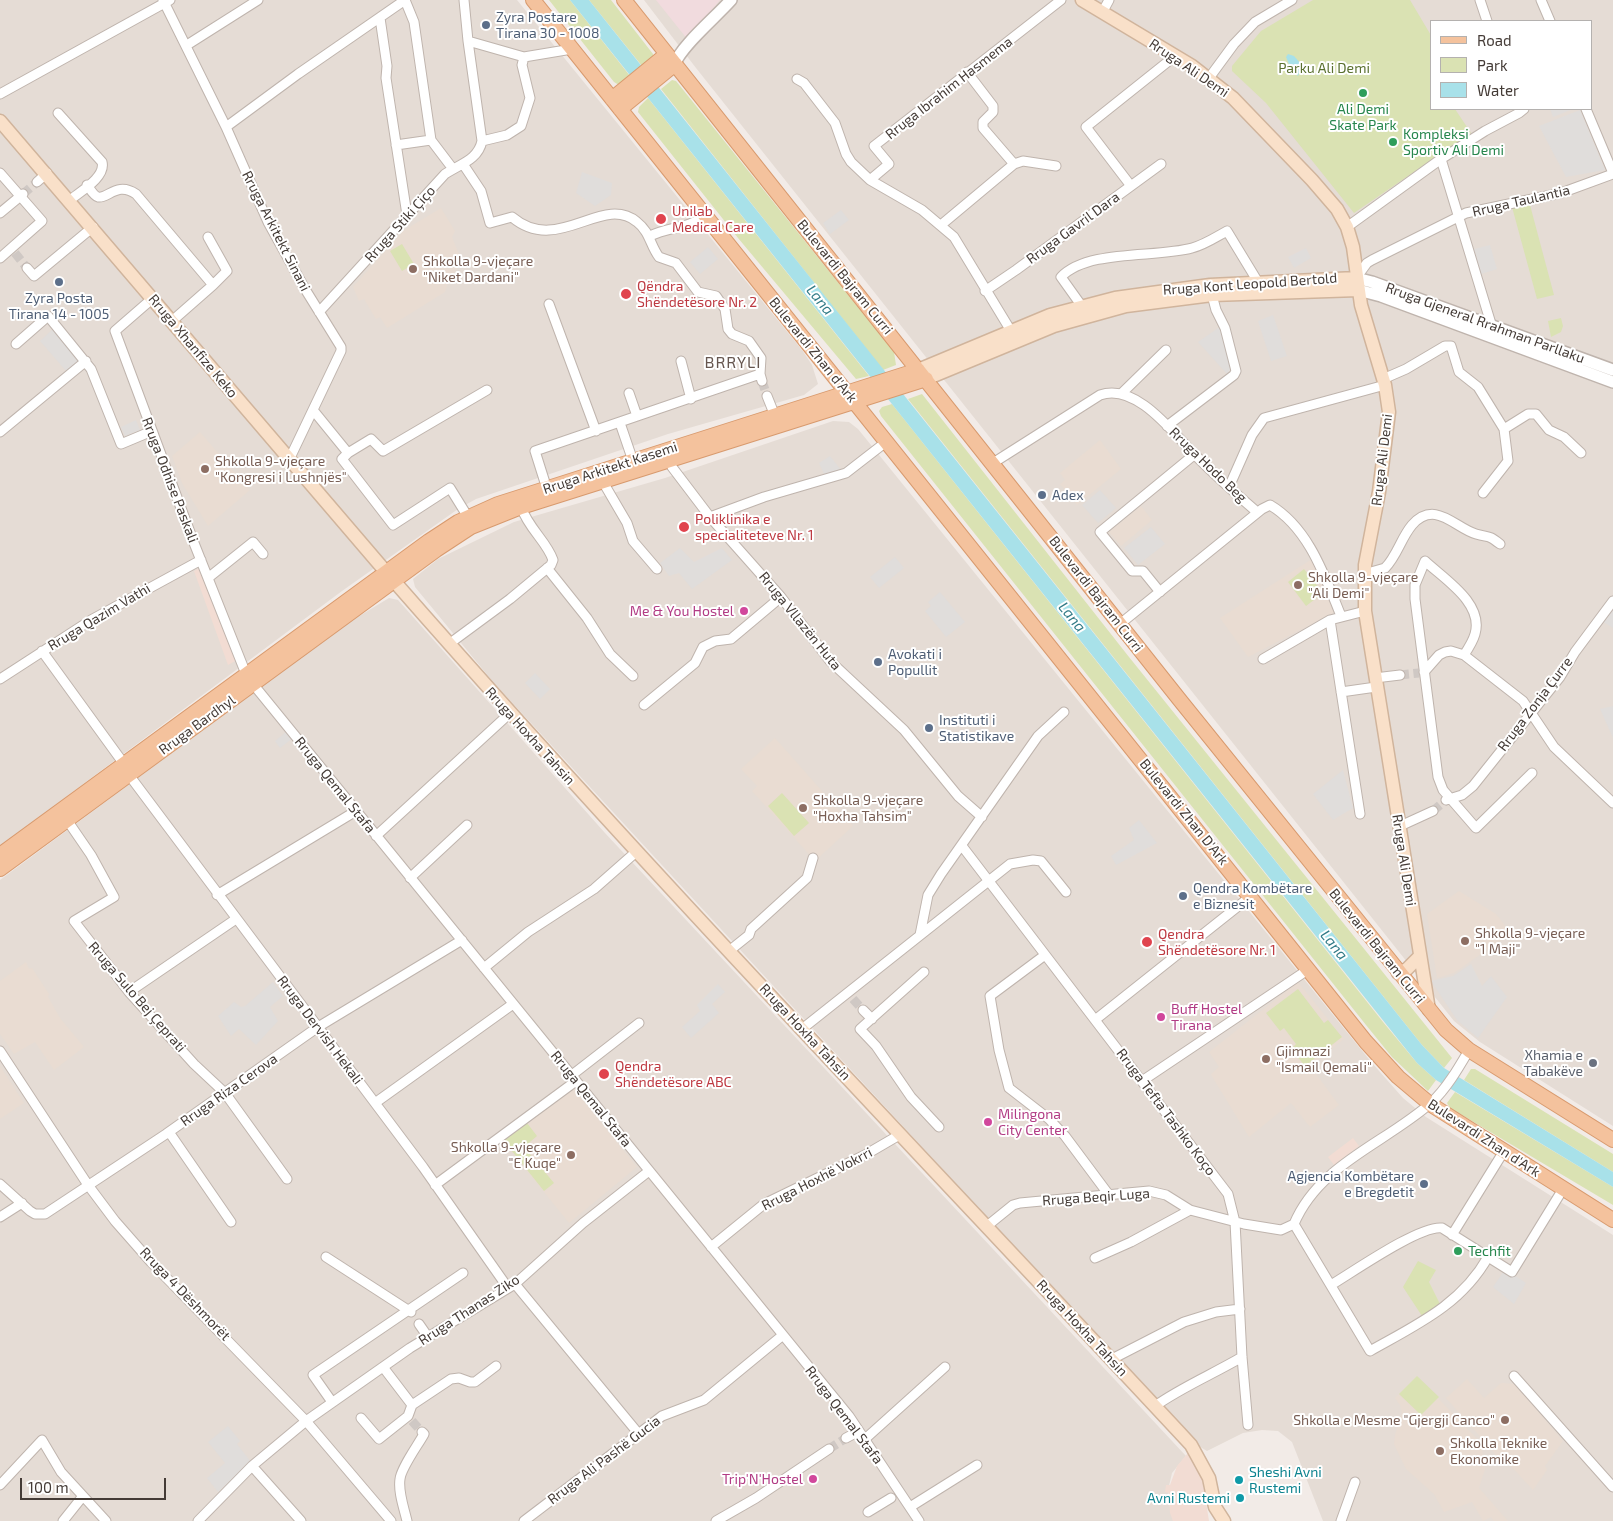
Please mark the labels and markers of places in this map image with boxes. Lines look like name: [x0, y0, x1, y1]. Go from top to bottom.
place label: Zyra Postare Tirana 30 - 1008: [496, 9, 600, 41]
marker: Zyra Postare Tirana 30 - 1008: [480, 19, 492, 31]
marker: Ali Demi Skate Park: [1357, 87, 1369, 99]
place label: Ali Demi Skate Park: [1329, 101, 1397, 134]
place label: Kompleksi Sportiv Ali Demi: [1403, 126, 1504, 158]
marker: Kompleksi Sportiv Ali Demi: [1387, 136, 1399, 148]
place label: Unilab Medical Care: [672, 203, 754, 236]
marker: Unilab Medical Care: [654, 212, 668, 226]
place label: Shkolla 9-vjeçare "Niket Dardani": [423, 253, 533, 286]
marker: Shkolla 9-vjeçare "Niket Dardani": [407, 263, 419, 275]
marker: Zyra Posta Tirana 14 - 1005: [53, 276, 65, 288]
place label: Qëndra Shëndetësore Nr. 2: [637, 278, 757, 310]
marker: Qëndra Shëndetësore Nr. 2: [619, 287, 633, 301]
place label: Zyra Posta Tirana 14 - 1005: [9, 290, 109, 322]
place label: Shkolla 9-vjeçare "Kongresi i Lushnjës": [215, 453, 347, 486]
marker: Shkolla 9-vjeçare "Kongresi i Lushnjës": [199, 463, 211, 475]
place label: Adex: [1052, 487, 1084, 503]
marker: Adex: [1036, 489, 1048, 501]
place label: Poliklinika e specialiteteve Nr. 1: [695, 511, 814, 544]
marker: Poliklinika e specialiteteve Nr. 1: [677, 520, 691, 534]
place label: Shkolla 9-vjeçare "Ali Demi": [1308, 569, 1418, 602]
marker: Shkolla 9-vjeçare "Ali Demi": [1292, 579, 1304, 591]
place label: Me & You Hostel: [630, 603, 734, 619]
marker: Me & You Hostel: [738, 605, 750, 617]
place label: Avokati i Popullit: [888, 646, 942, 679]
marker: Avokati i Popullit: [872, 656, 884, 668]
place label: Instituti i Statistikave: [939, 712, 1014, 744]
marker: Instituti i Statistikave: [923, 722, 935, 734]
place label: Shkolla 9-vjeçare "Hoxha Tahsim": [813, 792, 923, 824]
marker: Shkolla 9-vjeçare "Hoxha Tahsim": [797, 802, 809, 814]
place label: Qendra Kombëtare e Biznesit: [1193, 880, 1312, 912]
marker: Qendra Kombëtare e Biznesit: [1177, 890, 1189, 902]
place label: Shkolla 9-vjeçare "1 Maji": [1475, 925, 1585, 958]
place label: Qendra Shëndetësore Nr. 1: [1158, 926, 1276, 959]
marker: Qendra Shëndetësore Nr. 1: [1140, 935, 1154, 949]
marker: Shkolla 9-vjeçare "1 Maji": [1459, 935, 1471, 947]
place label: Buff Hostel Tirana: [1171, 1001, 1242, 1034]
marker: Buff Hostel Tirana: [1155, 1011, 1167, 1023]
place label: Gjimnazi "Ismail Qemali": [1276, 1043, 1372, 1076]
place label: Xhamia e Tabakëve: [1524, 1047, 1583, 1080]
marker: Gjimnazi "Ismail Qemali": [1260, 1053, 1272, 1065]
marker: Xhamia e Tabakëve: [1587, 1057, 1599, 1069]
place label: Qendra Shëndetësore ABC: [615, 1058, 732, 1090]
marker: Qendra Shëndetësore ABC: [597, 1067, 611, 1081]
place label: Milingona City Center: [998, 1106, 1067, 1138]
marker: Milingona City Center: [982, 1116, 994, 1128]
place label: Shkolla 9-vjeçare "E Kuqe": [451, 1139, 561, 1172]
marker: Shkolla 9-vjeçare "E Kuqe": [565, 1149, 577, 1161]
place label: Agjencia Kombëtare e Bregdetit: [1287, 1168, 1414, 1200]
marker: Agjencia Kombëtare e Bregdetit: [1418, 1178, 1430, 1190]
place label: Techfit: [1468, 1243, 1511, 1259]
marker: Techfit: [1452, 1245, 1464, 1257]
place label: Shkolla e Mesme "Gjergji Canco": [1293, 1412, 1495, 1428]
marker: Shkolla e Mesme "Gjergji Canco": [1499, 1414, 1511, 1426]
place label: Shkolla Teknike Ekonomike: [1450, 1435, 1547, 1468]
marker: Shkolla Teknike Ekonomike: [1434, 1445, 1446, 1457]
place label: Sheshi Avni Rustemi: [1249, 1464, 1322, 1496]
place label: Trip'N'Hostel: [722, 1471, 803, 1487]
marker: Trip'N'Hostel: [807, 1473, 819, 1485]
marker: Sheshi Avni Rustemi: [1233, 1474, 1245, 1486]
place label: Avni Rustemi: [1147, 1490, 1230, 1506]
marker: Avni Rustemi: [1234, 1492, 1246, 1504]

